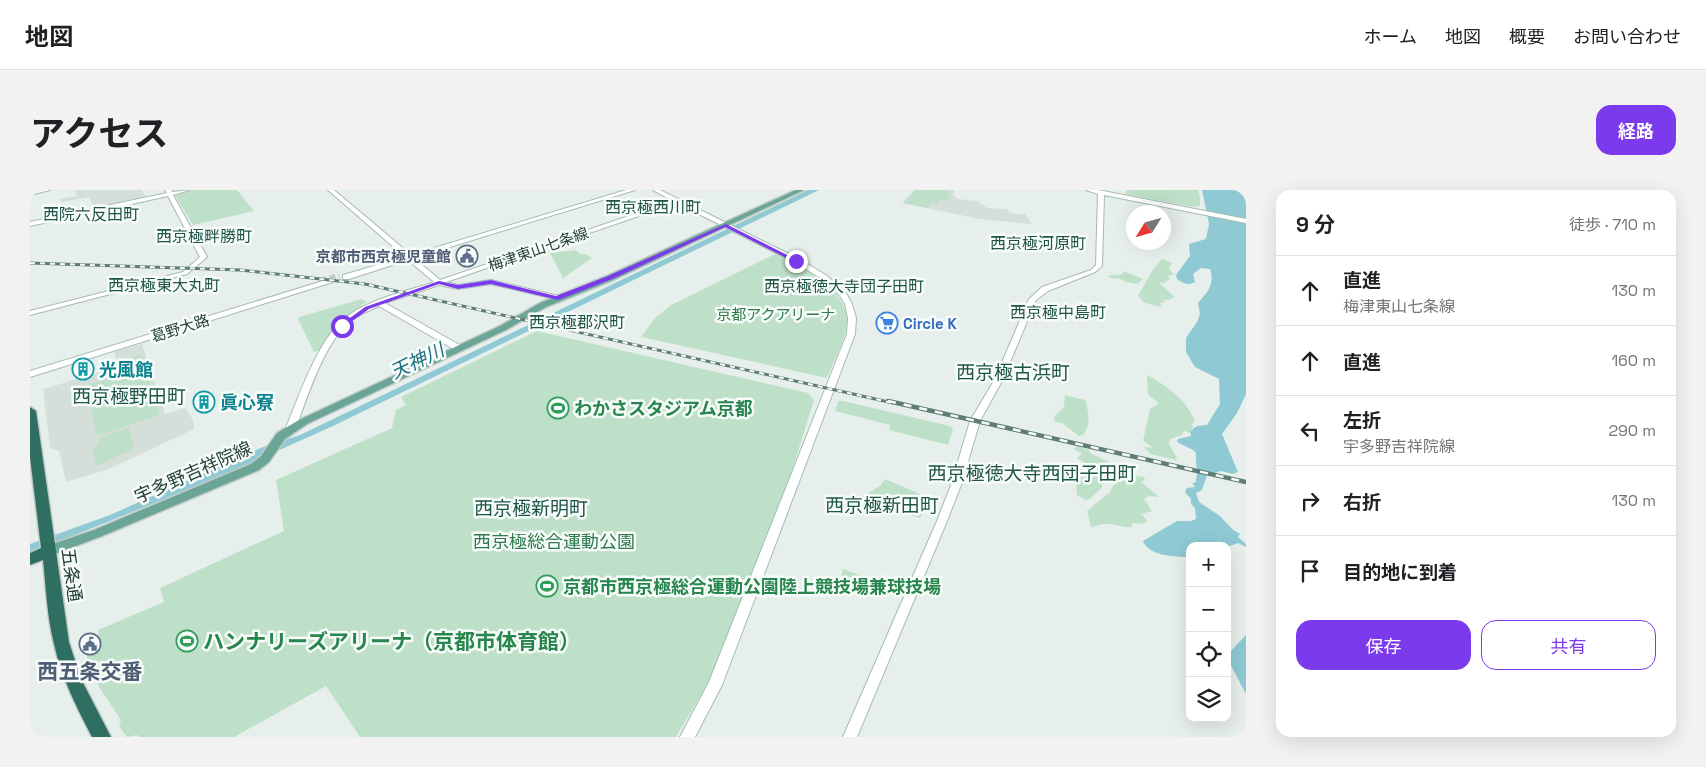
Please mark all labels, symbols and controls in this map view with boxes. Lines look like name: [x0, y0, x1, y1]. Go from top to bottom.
text: 地図: [25, 21, 73, 52]
text: ホーム: [1364, 25, 1417, 48]
text: 地図: [1445, 25, 1481, 48]
text: 概要: [1509, 25, 1545, 48]
text: お問い合わせ: [1573, 25, 1681, 48]
button: 経路: [1596, 105, 1676, 155]
text: アクセス: [30, 112, 168, 156]
district label: 西京極西川町: [605, 197, 701, 218]
district label: 西院六反田町: [43, 204, 139, 225]
north arrow: [1126, 205, 1171, 250]
text: 9 分: [1296, 211, 1335, 238]
text: 徒歩 · 710 m: [1569, 214, 1656, 235]
street label: 梅津東山七条線: [485, 223, 591, 275]
district label: 西京極畔勝町: [156, 226, 252, 247]
district label: 西京極河原町: [990, 233, 1086, 254]
public building icon: 京都市西京極児童館: [455, 244, 479, 268]
place label: 京都市西京極児童館: [316, 247, 451, 266]
route end: [785, 250, 808, 273]
text: 直進: [1343, 268, 1381, 293]
district label: 西京極東大丸町: [108, 275, 220, 296]
district label: 西京極徳大寺団子田町: [764, 276, 924, 297]
icon: ahead: [1296, 277, 1324, 305]
text: 130 m: [1612, 280, 1656, 301]
text: 梅津東山七条線: [1343, 296, 1455, 317]
district label: 西京極中島町: [1010, 302, 1106, 323]
park label: 京都アクアリーナ: [716, 305, 836, 324]
street label: 葛野大路: [149, 310, 211, 346]
supermarket icon: Circle K: [875, 311, 899, 335]
district label: 西京極郡沢町: [529, 312, 625, 333]
place label: Circle K: [903, 314, 958, 333]
route start: [331, 315, 354, 338]
water label: 天神川: [386, 336, 450, 385]
icon: ahead: [1296, 347, 1324, 375]
text: 直進: [1343, 350, 1381, 375]
text: 160 m: [1611, 350, 1656, 371]
building icon: 光風館: [71, 357, 95, 381]
place label: 光風館: [99, 358, 153, 381]
district label: 西京極古浜町: [956, 360, 1070, 385]
district label: 西京極野田町: [72, 384, 186, 409]
building icon: 眞心寮: [192, 390, 216, 414]
place label: 眞心寮: [220, 391, 274, 414]
sports icon: わかさスタジアム京都: [546, 396, 570, 420]
place label: わかさスタジアム京都: [574, 397, 753, 420]
text: 左折: [1343, 408, 1381, 433]
icon: left: [1296, 417, 1324, 445]
text: 290 m: [1608, 420, 1656, 441]
street label: 宇多野吉祥院線: [131, 436, 255, 508]
text: 宇多野吉祥院線: [1343, 436, 1455, 457]
district label: 西京極徳大寺西団子田町: [927, 461, 1137, 486]
icon: right: [1296, 487, 1324, 515]
text: 右折: [1343, 490, 1381, 515]
text: 130 m: [1612, 490, 1656, 511]
district label: 西京極新田町: [825, 493, 939, 518]
district label: 西京極新明町: [474, 496, 588, 521]
park label: 西京極総合運動公園: [473, 530, 635, 553]
map controls: [1186, 542, 1231, 722]
button: +: [1186, 542, 1231, 587]
street label: 五条通: [57, 547, 87, 603]
icon: arrive: [1296, 557, 1324, 585]
text: 目的地に到着: [1343, 560, 1457, 585]
sports icon: 京都市西京極総合運動公園陸上競技場兼球技場: [535, 574, 559, 598]
place label: 京都市西京極総合運動公園陸上競技場兼球技場: [563, 575, 941, 598]
button: −: [1186, 587, 1231, 632]
button: 保存: [1296, 620, 1471, 670]
button: 共有: [1481, 620, 1656, 670]
place label: ハンナリーズアリーナ（京都市体育館）: [203, 628, 580, 655]
sports icon: ハンナリーズアリーナ（京都市体育館）: [175, 629, 199, 653]
public building icon: 西五条交番: [78, 632, 102, 656]
button: locate: [1186, 632, 1231, 677]
place label: 西五条交番: [38, 658, 143, 685]
button: layers: [1186, 677, 1231, 722]

